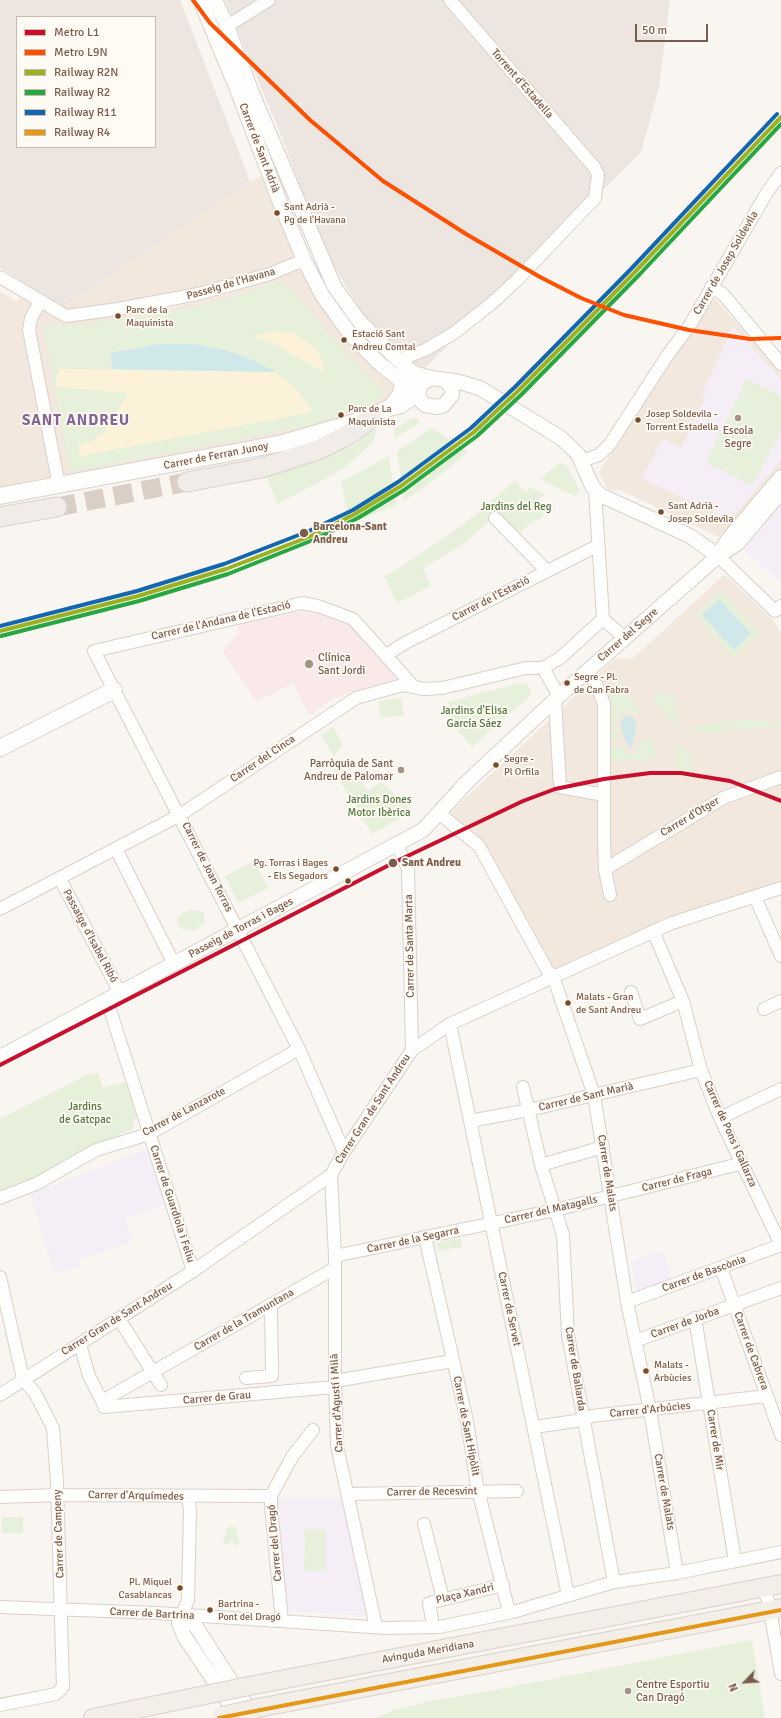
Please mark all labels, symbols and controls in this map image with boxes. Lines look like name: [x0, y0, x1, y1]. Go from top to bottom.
legend: [16, 16, 156, 148]
scale bar: [637, 16, 710, 42]
text: 50 m: [642, 23, 667, 38]
text: Metro L1: [54, 25, 100, 40]
text: Metro L9N: [54, 45, 108, 60]
street label: Torrent d'Estadella: [488, 47, 556, 121]
text: Railway R2N: [54, 65, 118, 80]
text: Railway R2: [54, 85, 110, 100]
street label: Carrer de Sant Adrià: [236, 101, 282, 195]
text: Railway R11: [54, 105, 117, 120]
text: Railway R4: [54, 125, 110, 140]
place label: Sant Adrià - Pg de l'Havana: [284, 201, 346, 224]
marker: Sant Adrià - Pg de l'Havana: [272, 208, 282, 218]
street label: Carrer de Josep Soldevila: [691, 209, 761, 317]
street label: Passeig de l'Havana: [185, 265, 277, 303]
place label: Parc de la Maquinista: [126, 304, 174, 328]
marker: Parc de la Maquinista: [113, 311, 123, 321]
place label: Estació Sant Andreu Comtal: [352, 328, 416, 352]
marker: Estació Sant Andreu Comtal: [339, 335, 349, 345]
place label: Parc de La Maquinista: [348, 403, 396, 426]
place label: Josep Soldevila - Torrent Estadella: [646, 408, 718, 432]
marker: Parc de La Maquinista: [336, 410, 346, 420]
district label: SANT ANDREU: [22, 412, 130, 430]
marker: Escola Segre: [733, 413, 743, 423]
marker: Josep Soldevila - Torrent Estadella: [633, 415, 643, 425]
place label: Escola Segre: [723, 424, 753, 450]
street label: Carrer de Ferran Junoy: [163, 439, 269, 473]
park label: Jardins del Reg: [481, 500, 551, 514]
place label: Sant Adrià - Josep Soldevila: [668, 500, 734, 524]
marker: Sant Adrià - Josep Soldevila: [656, 507, 666, 517]
place label: Barcelona-Sant Andreu: [313, 520, 387, 546]
marker: Barcelona-Sant Andreu: [298, 527, 310, 539]
street label: Carrer de l'Estació: [450, 574, 532, 624]
street label: Carrer de l'Andana de l'Estació: [150, 599, 292, 643]
street label: Carrer del Segre: [595, 605, 661, 665]
place label: Clínica Sant Jordi: [318, 651, 365, 677]
marker: Clínica Sant Jordi: [303, 658, 315, 670]
place label: Segre - Pl. de Can Fabra: [574, 671, 629, 694]
marker: Segre - Pl. de Can Fabra: [562, 678, 572, 688]
park label: Jardins d'Elisa García Sáez: [440, 704, 508, 730]
street label: Carrer del Cinca: [228, 732, 298, 786]
place label: Segre - Pl Orfila: [504, 753, 539, 776]
place label: Parròquia de Sant Andreu de Palomar: [304, 757, 393, 783]
marker: Segre - Pl Orfila: [491, 760, 501, 770]
marker: Parròquia de Sant Andreu de Palomar: [396, 765, 406, 775]
park label: Jardins Dones Motor Ibèrica: [346, 793, 412, 819]
street label: Carrer d'Otger: [658, 794, 722, 840]
street label: Carrer de Joan Torras: [179, 820, 235, 914]
place label: Sant Andreu: [402, 856, 461, 870]
place label: Pg. Torras i Bages - Els Segadors: [254, 857, 328, 880]
marker: Sant Andreu: [387, 857, 399, 869]
marker: Pg. Torras i Bages - Els Segadors: [331, 864, 341, 874]
unlabelled marker: [343, 876, 353, 886]
street label: Passatge d'Isabel Ribó: [60, 887, 120, 985]
street label: Carrer de Santa Marta: [402, 894, 418, 998]
street label: Passeig de Torras i Bages: [187, 895, 295, 961]
place label: Malats - Gran de Sant Andreu: [576, 991, 641, 1014]
marker: Malats - Gran de Sant Andreu: [563, 998, 573, 1008]
street label: Carrer Gran de Sant Andreu: [332, 1051, 414, 1167]
street label: Carrer de Pons i Gallarza: [701, 1079, 759, 1189]
street label: Carrer de Sant Marià: [537, 1080, 635, 1114]
street label: Carrer de Lanzarote: [140, 1085, 228, 1139]
park label: Jardins de Gatcpac: [59, 1100, 111, 1126]
street label: Carrer de Malats: [594, 1134, 620, 1212]
street label: Carrer de Guardiola i Feliu: [147, 1144, 197, 1264]
street label: Carrer de Fraga: [640, 1165, 714, 1195]
street label: Carrer del Matagalls: [503, 1193, 599, 1227]
street label: Carrer de la Segarra: [366, 1224, 460, 1256]
street label: Carrer de Bascònia: [660, 1253, 748, 1295]
street label: Carrer de Servet: [495, 1270, 523, 1348]
street label: Carrer Gran de Sant Andreu: [59, 1279, 175, 1359]
street label: Carrer de la Tramuntana: [192, 1286, 296, 1354]
street label: Carrer de Jorba: [649, 1305, 721, 1341]
street label: Carrer de Cabrera: [731, 1310, 771, 1392]
street label: Carrer de Baliarda: [562, 1326, 588, 1412]
street label: Carrer d'Agustí i Milà: [328, 1353, 346, 1453]
place label: Malats - Arbùcies: [654, 1359, 691, 1382]
marker: Malats - Arbùcies: [641, 1366, 651, 1376]
street label: Carrer de Sant Hipòlit: [450, 1375, 482, 1477]
street label: Carrer de Grau: [182, 1388, 252, 1408]
street label: Carrer d'Arbúcies: [609, 1399, 691, 1421]
street label: Carrer de Mir: [704, 1409, 726, 1471]
street label: Carrer de Malats: [651, 1453, 677, 1531]
street label: Carrer de Recesvint: [386, 1485, 478, 1499]
street label: Carrer de Campeny: [51, 1489, 67, 1579]
street label: Carrer d'Arquímedes: [88, 1489, 184, 1503]
street label: Carrer del Dragó: [265, 1504, 285, 1582]
place label: Pl. Miquel Casablancas: [119, 1576, 172, 1600]
street label: Plaça Xandri: [435, 1581, 495, 1607]
marker: Pl. Miquel Casablancas: [175, 1583, 185, 1593]
place label: Bartrina - Pont del Dragó: [218, 1598, 281, 1622]
street label: Carrer de Bartrina: [109, 1605, 195, 1623]
marker: Bartrina - Pont del Dragó: [205, 1605, 215, 1615]
street label: Avinguda Meridiana: [381, 1637, 475, 1667]
north arrow: [725, 1662, 765, 1702]
place label: Centre Esportiu Can Dragó: [636, 1678, 709, 1704]
text: N: [726, 1681, 741, 1693]
marker: Centre Esportiu Can Dragó: [623, 1686, 633, 1696]

